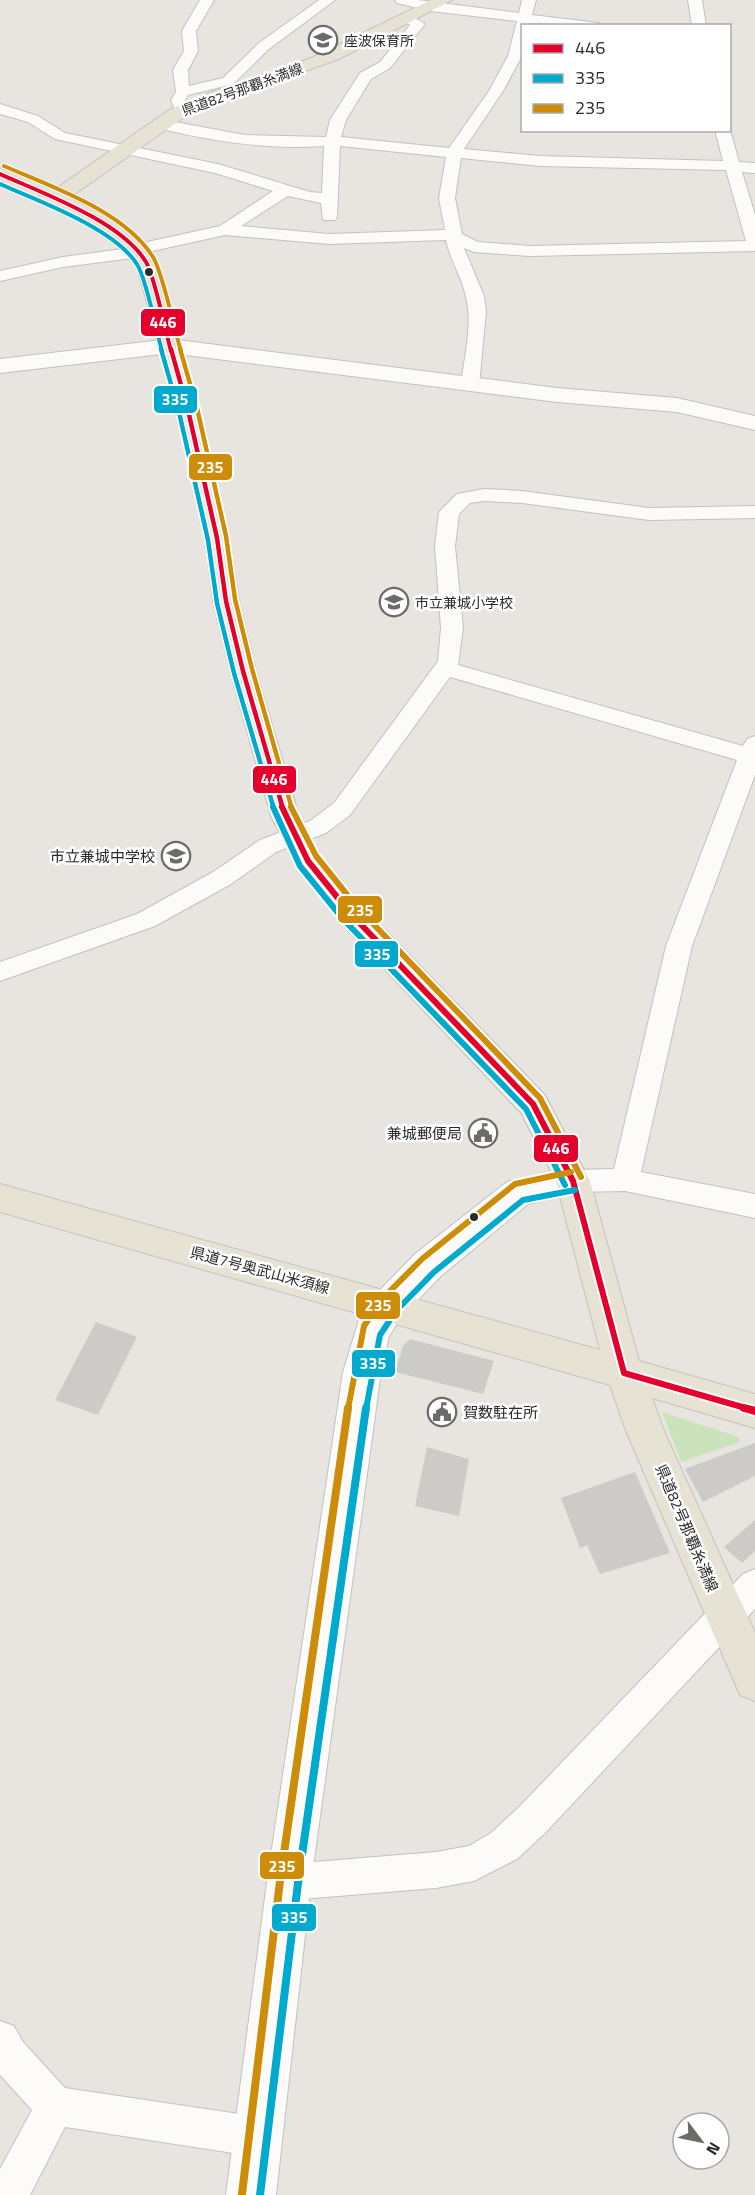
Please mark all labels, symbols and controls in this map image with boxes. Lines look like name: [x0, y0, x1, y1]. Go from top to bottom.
school or university icon: 座波保育所: [307, 24, 339, 56]
legend: [521, 24, 731, 132]
place label: 座波保育所: [344, 30, 414, 51]
text: 446: [575, 34, 605, 61]
street label: 県道82号那覇糸満線: [178, 57, 306, 121]
text: 335: [575, 64, 605, 91]
text: 235: [575, 94, 605, 121]
unlabelled marker: [143, 266, 155, 278]
line badge: 446: [140, 308, 186, 337]
text: 446: [150, 310, 176, 334]
line badge: 335: [153, 385, 198, 414]
text: 335: [162, 387, 188, 411]
line badge: 235: [188, 453, 233, 481]
text: 235: [197, 455, 223, 479]
school or university icon: 市立兼城小学校: [378, 586, 410, 618]
place label: 市立兼城小学校: [415, 592, 513, 613]
line badge: 446: [252, 765, 297, 794]
text: 446: [261, 767, 287, 791]
school or university icon: 市立兼城中学校: [160, 840, 192, 872]
place label: 市立兼城中学校: [50, 845, 155, 868]
line badge: 235: [337, 895, 383, 924]
text: 235: [347, 898, 373, 922]
line badge: 335: [354, 940, 399, 968]
text: 335: [364, 942, 390, 966]
public building icon: 兼城郵便局: [467, 1117, 499, 1149]
place label: 兼城郵便局: [387, 1122, 462, 1145]
line badge: 446: [533, 1134, 579, 1163]
text: 446: [543, 1136, 569, 1160]
unlabelled marker: [468, 1211, 480, 1223]
street label: 県道7号奥武山米須線: [188, 1240, 332, 1300]
line badge: 235: [355, 1291, 401, 1320]
text: 235: [365, 1293, 391, 1317]
line badge: 335: [351, 1349, 396, 1378]
text: 335: [360, 1351, 386, 1375]
public building icon: 賀数駐在所: [426, 1396, 458, 1428]
place label: 賀数駐在所: [463, 1401, 538, 1424]
street label: 県道82号那覇糸満線: [650, 1461, 724, 1595]
line badge: 235: [259, 1851, 305, 1880]
text: 235: [269, 1854, 295, 1878]
line badge: 335: [271, 1903, 317, 1932]
text: 335: [281, 1905, 307, 1929]
north arrow: [671, 2111, 731, 2171]
text: N: [701, 2138, 727, 2160]

